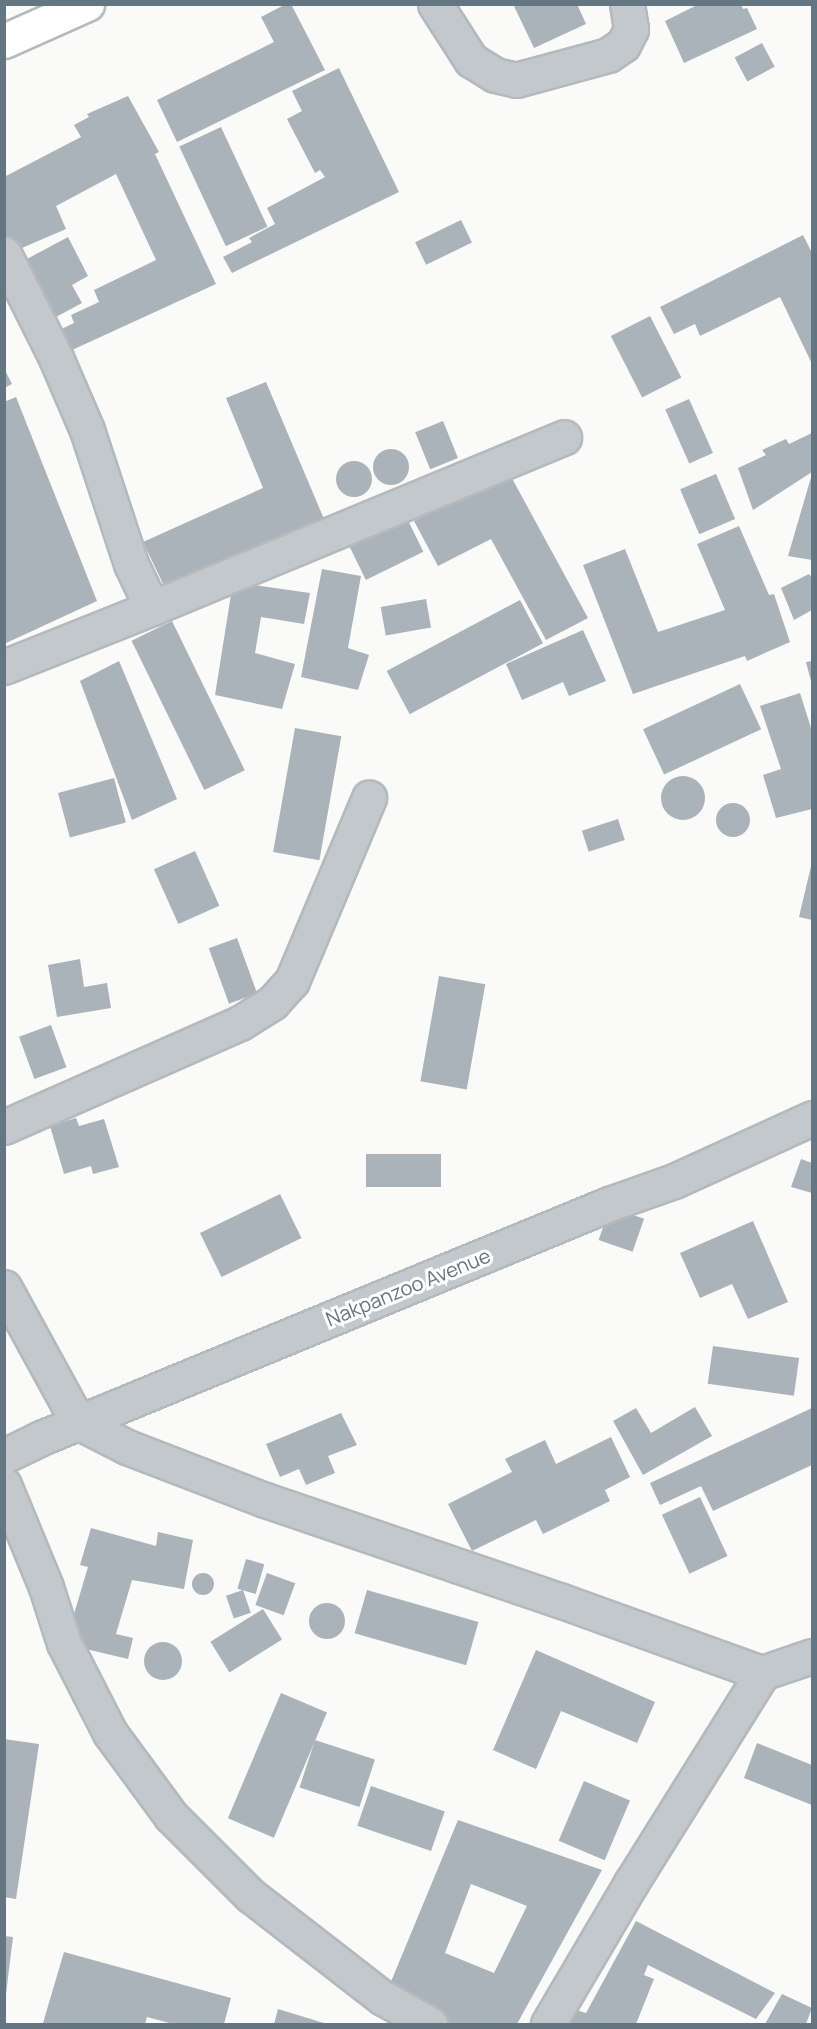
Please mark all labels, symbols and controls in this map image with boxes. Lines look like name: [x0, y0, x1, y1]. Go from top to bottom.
street label: Nakpanzoo Avenue: [322, 1243, 494, 1331]

